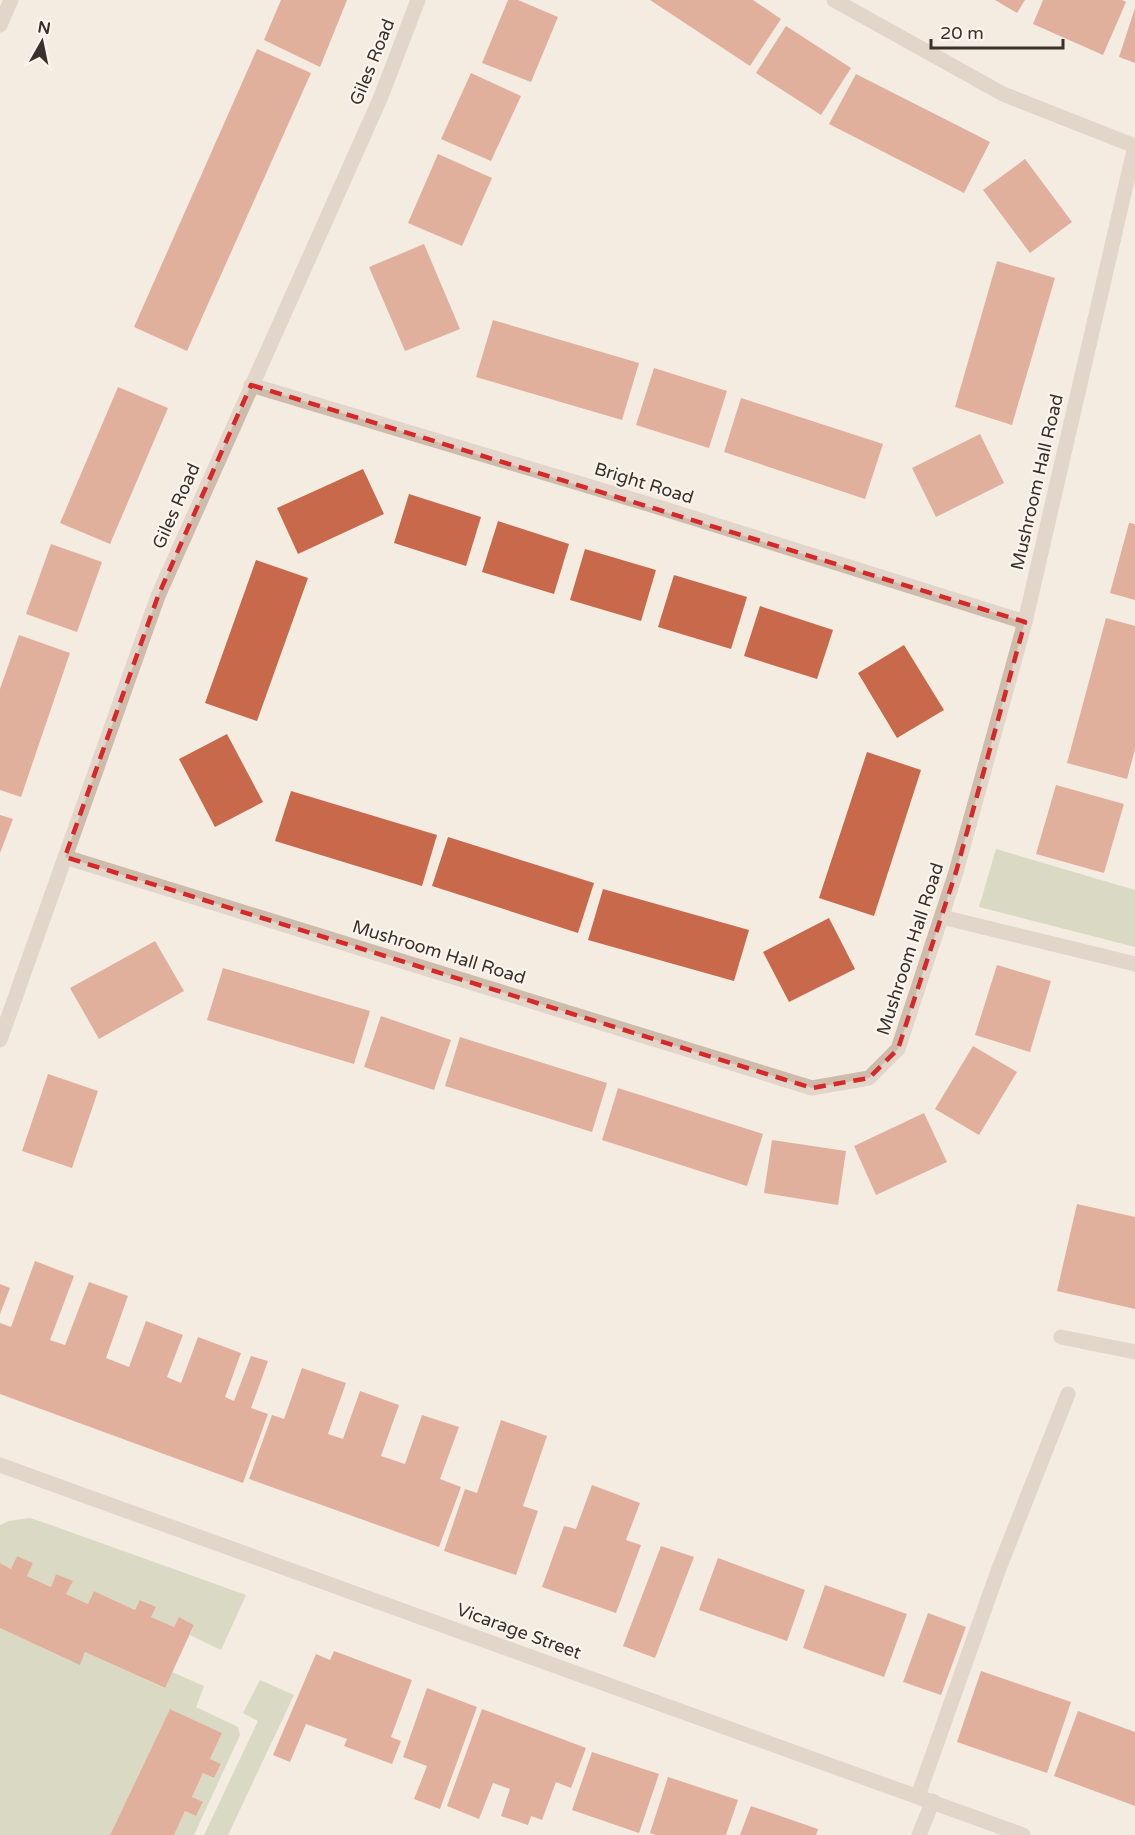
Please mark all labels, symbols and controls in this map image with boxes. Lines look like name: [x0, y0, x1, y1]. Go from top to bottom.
north arrow: [12, 12, 72, 72]
scale bar: [931, 12, 1063, 50]
street label: Giles Road: [345, 16, 399, 108]
text: N: [36, 17, 52, 39]
text: 20 m: [940, 22, 984, 44]
street label: Mushroom Hall Road: [1006, 392, 1068, 572]
street label: Bright Road: [592, 457, 696, 509]
street label: Giles Road: [147, 460, 205, 552]
street label: Mushroom Hall Road: [872, 860, 948, 1038]
street label: Mushroom Hall Road: [350, 915, 528, 989]
street label: Vicarage Street: [454, 1598, 585, 1664]

